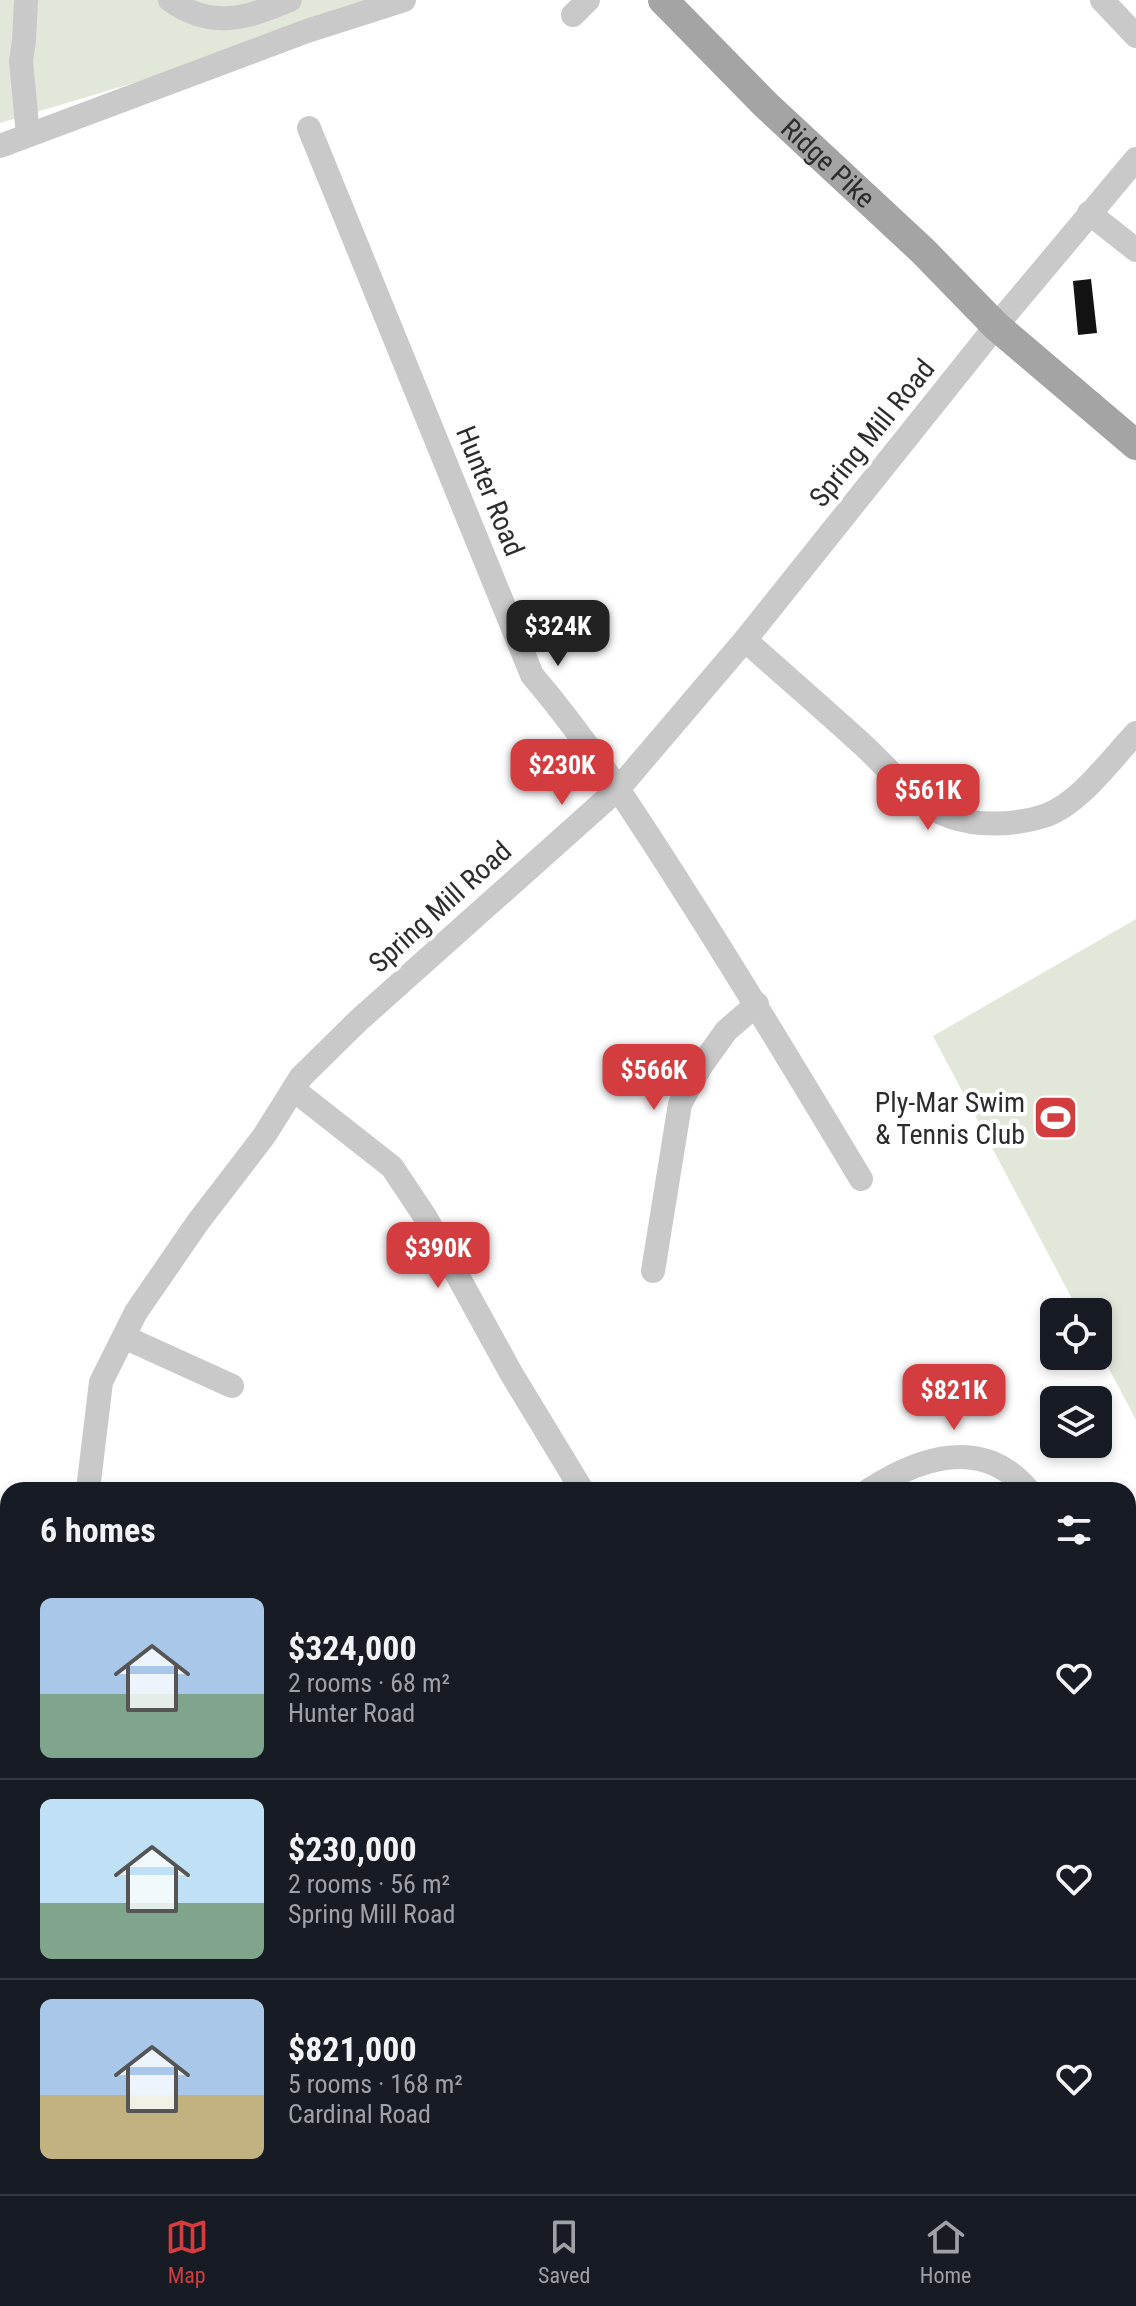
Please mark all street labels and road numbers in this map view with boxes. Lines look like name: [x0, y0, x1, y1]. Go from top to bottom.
street label: Ridge Pike: [774, 111, 882, 214]
street label: Spring Mill Road: [802, 353, 942, 513]
street label: Hunter Road: [449, 421, 531, 561]
street label: Spring Mill Road: [362, 834, 518, 980]

